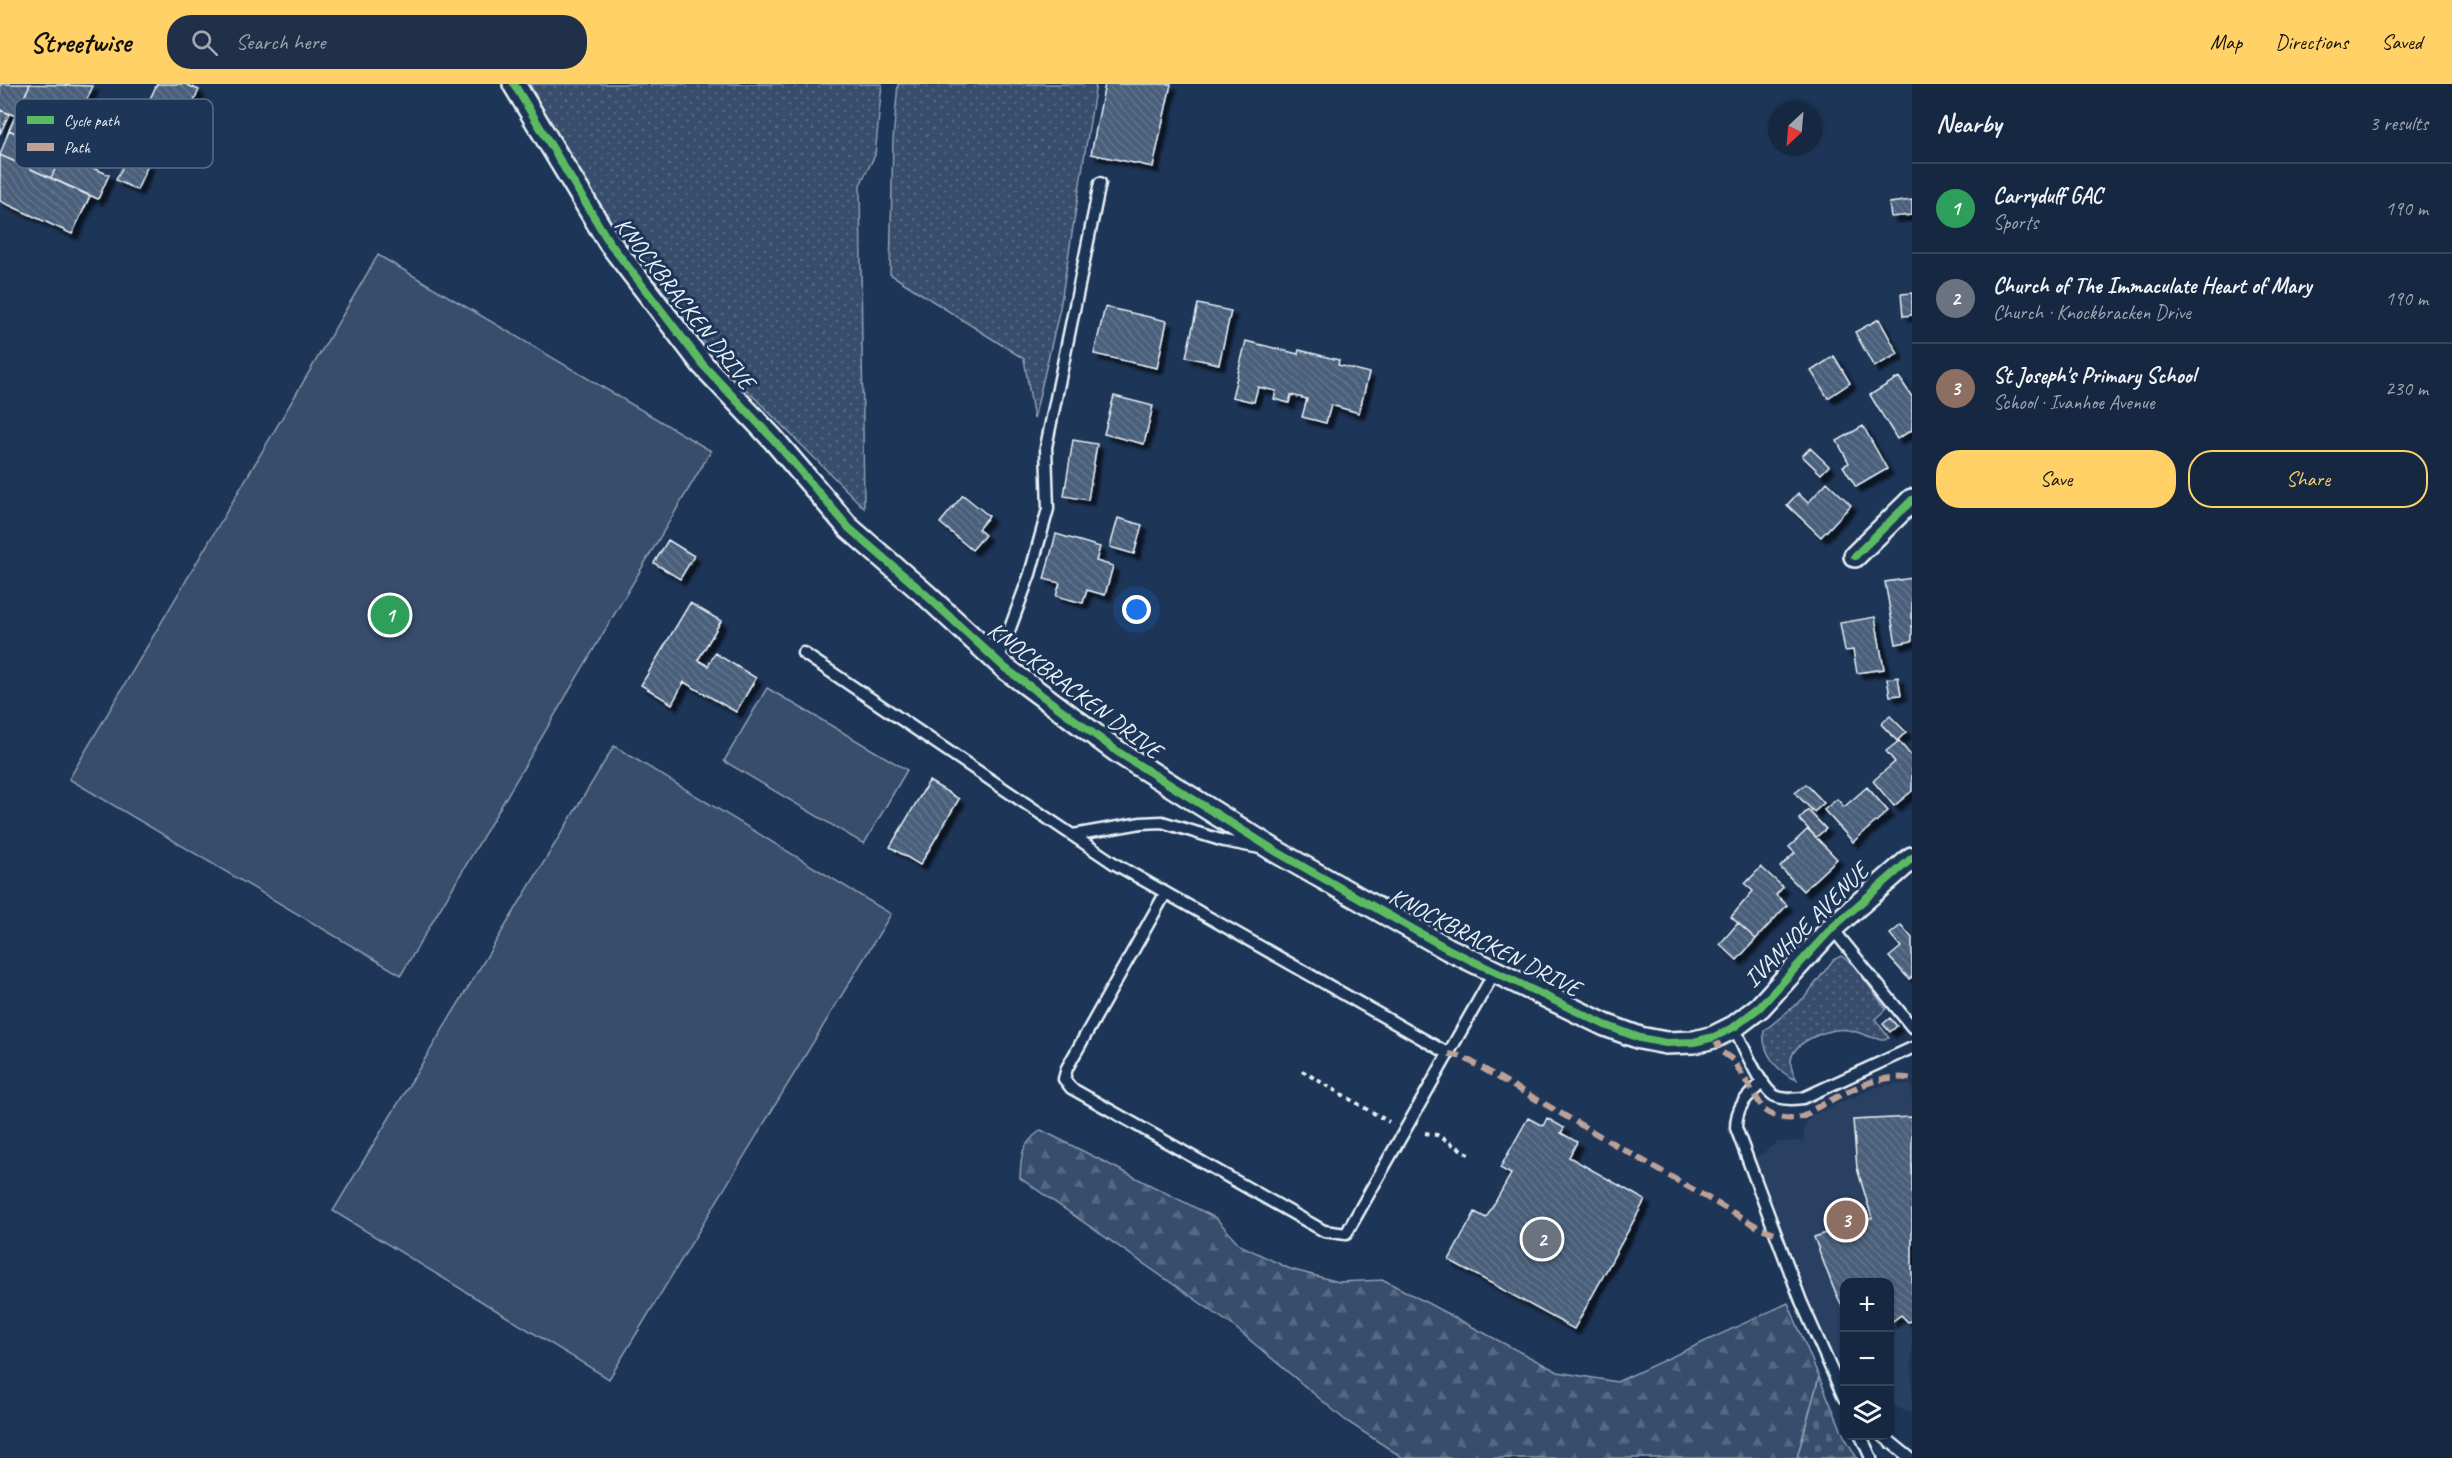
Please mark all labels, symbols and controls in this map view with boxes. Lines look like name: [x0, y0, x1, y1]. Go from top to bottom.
search box: [167, 15, 587, 69]
text: Streetwise: [30, 25, 131, 60]
icon: search: [188, 26, 221, 59]
text: Search here: [236, 28, 325, 56]
text: Map: [2210, 29, 2242, 55]
text: Directions: [2275, 29, 2348, 55]
text: Saved: [2381, 29, 2422, 55]
legend: [15, 99, 213, 168]
north arrow: [1768, 102, 1822, 156]
text: Nearby: [1936, 107, 2001, 140]
text: Cycle path: [64, 111, 120, 131]
text: 3 results: [2369, 111, 2428, 136]
text: Path: [64, 138, 91, 158]
text: Carryduff GAC: [1993, 182, 2102, 210]
text: 1: [1951, 196, 1960, 221]
text: 190 m: [2385, 196, 2428, 221]
text: Sports: [1993, 210, 2038, 235]
street label: KNOCKBRACKEN DRIVE: [608, 211, 763, 397]
text: Church of The Immaculate Heart of Mary: [1993, 272, 2311, 300]
text: 2: [1951, 286, 1960, 311]
text: 190 m: [2385, 286, 2428, 311]
text: Church · Knockbracken Drive: [1993, 300, 2191, 325]
text: St Joseph's Primary School: [1993, 362, 2196, 390]
text: 3: [1951, 376, 1960, 401]
text: 230 m: [2385, 376, 2428, 401]
text: School · Ivanhoe Avenue: [1993, 390, 2155, 415]
button: Save: [1936, 450, 2176, 508]
button: Share: [2188, 450, 2428, 508]
pin: 1: [370, 592, 410, 638]
your location: [1122, 595, 1151, 624]
street label: KNOCKBRACKEN DRIVE: [982, 615, 1170, 767]
street label: IVANHOE AVENUE: [1737, 854, 1877, 994]
street label: KNOCKBRACKEN DRIVE: [1384, 881, 1588, 1004]
pin: 3: [1826, 1198, 1866, 1242]
pin: 2: [1522, 1216, 1562, 1262]
map controls: [1840, 1278, 1894, 1440]
button: +: [1840, 1278, 1894, 1332]
button: −: [1840, 1332, 1894, 1386]
button: layers: [1840, 1386, 1894, 1440]

